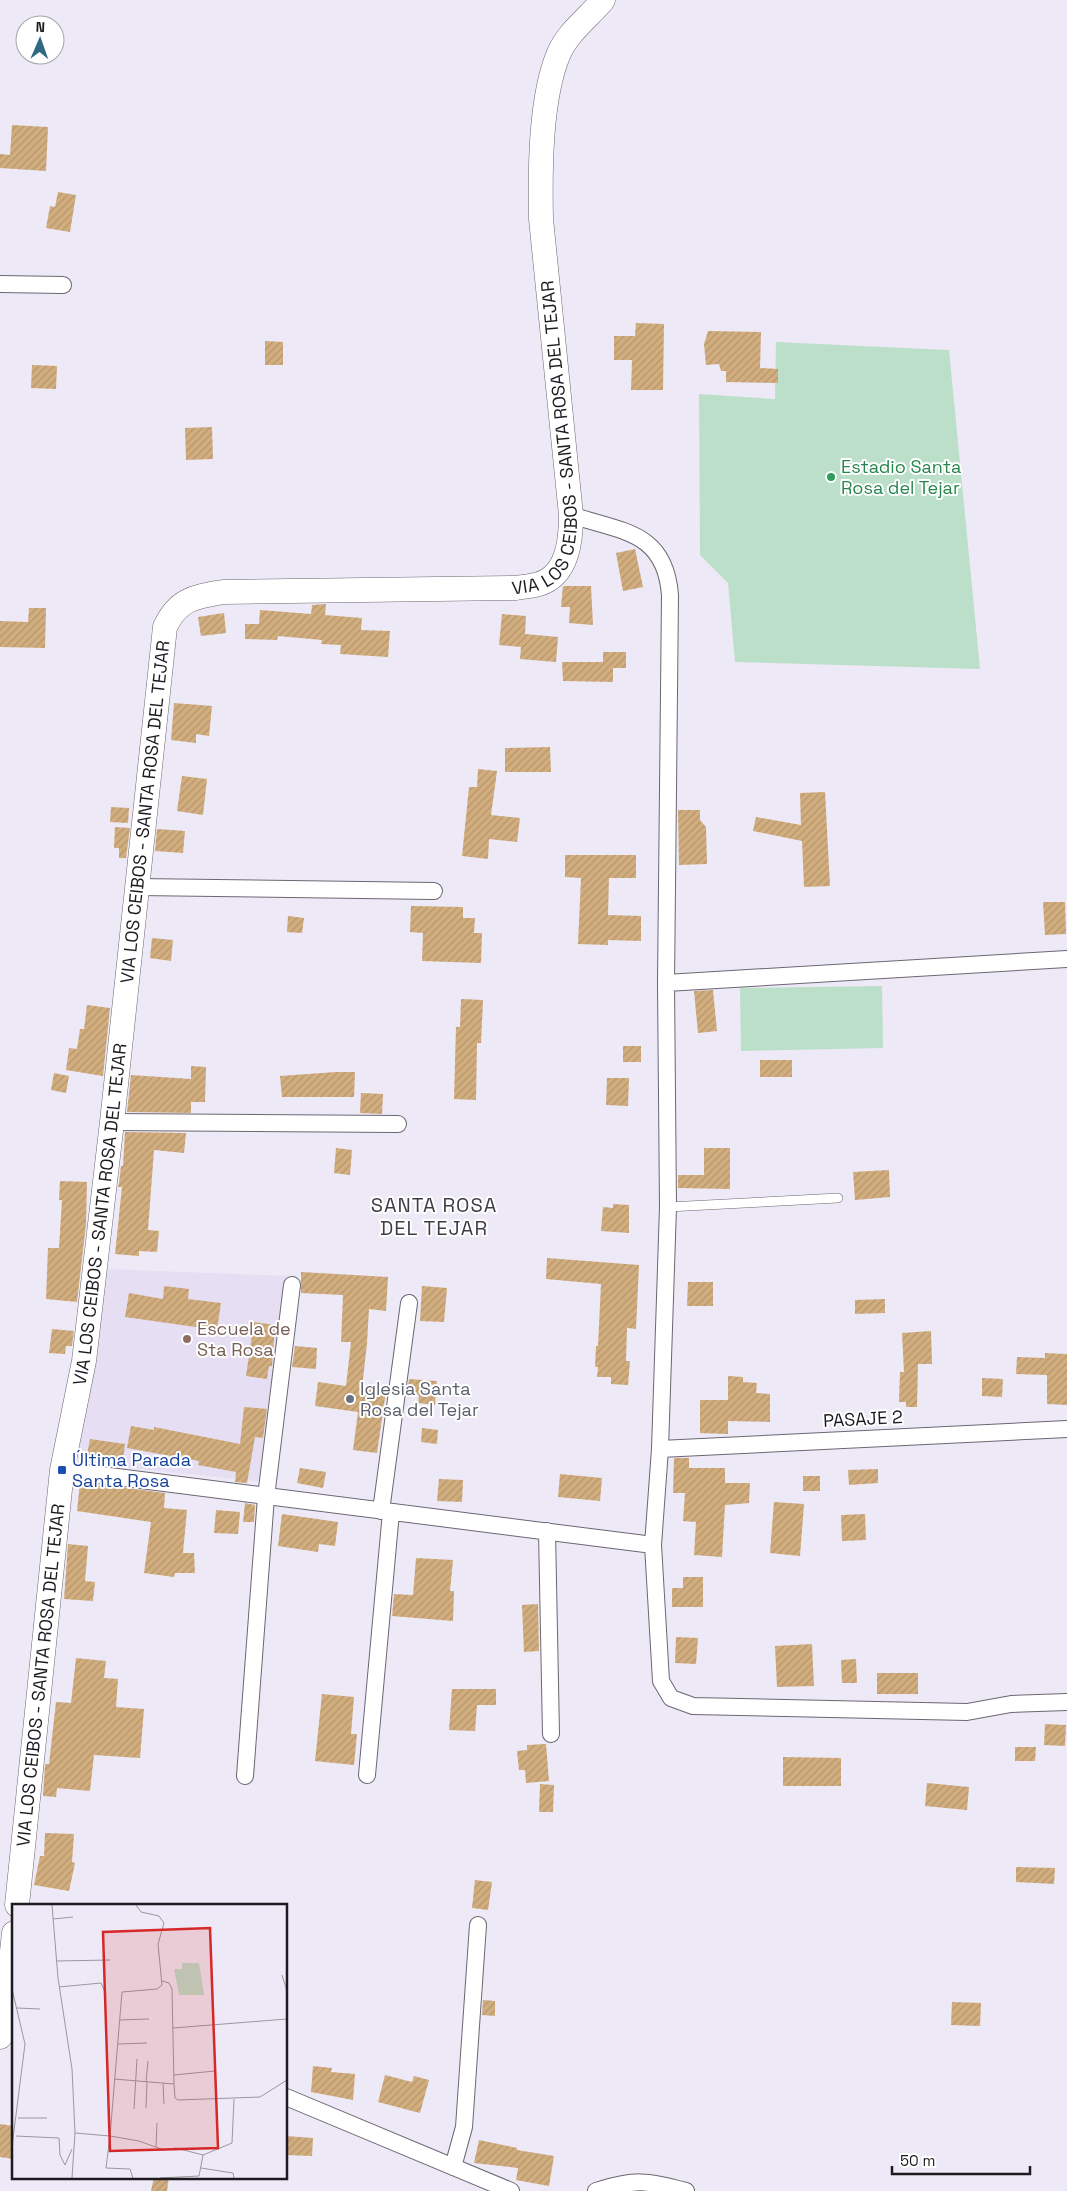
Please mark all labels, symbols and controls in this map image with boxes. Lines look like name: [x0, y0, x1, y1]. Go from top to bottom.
north arrow: [15, 15, 65, 65]
text: N: [35, 18, 45, 36]
street label: VIA LOS CEIBOS - SANTA ROSA DEL TEJAR: [510, 280, 582, 599]
place label: Estadio Santa Rosa del Tejar: [841, 455, 961, 499]
marker: Estadio Santa Rosa del Tejar: [825, 471, 837, 483]
street label: VIA LOS CEIBOS - SANTA ROSA DEL TEJAR: [115, 639, 174, 984]
street label: VIA LOS CEIBOS - SANTA ROSA DEL TEJAR: [67, 1042, 131, 1388]
district label: SANTA ROSA DEL TEJAR: [371, 1192, 497, 1241]
place label: Escuela de Sta Rosa: [197, 1317, 291, 1361]
marker: Escuela de Sta Rosa: [181, 1333, 193, 1345]
place label: Iglesia Santa Rosa del Tejar: [360, 1377, 479, 1421]
marker: Iglesia Santa Rosa del Tejar: [344, 1393, 356, 1405]
street label: PASAJE 2: [823, 1405, 903, 1432]
place label: Última Parada Santa Rosa: [72, 1448, 191, 1492]
marker: Última Parada Santa Rosa: [56, 1464, 68, 1476]
street label: VIA LOS CEIBOS - SANTA ROSA DEL TEJAR: [11, 1503, 69, 1848]
inset map: [12, 1904, 288, 2178]
scale bar: [892, 2144, 1030, 2176]
text: 50 m: [900, 2151, 935, 2170]

